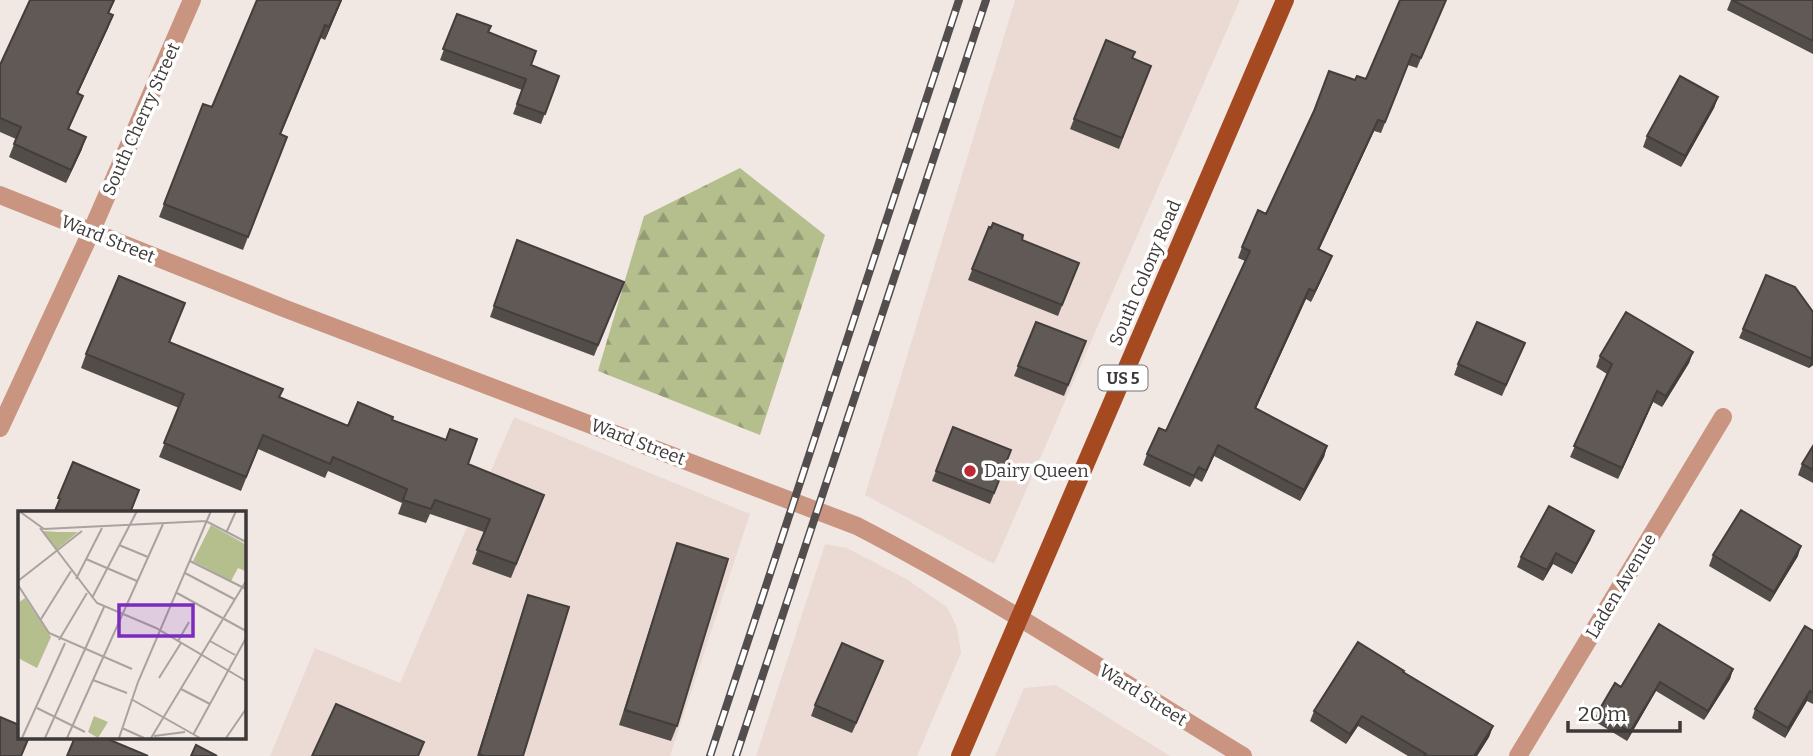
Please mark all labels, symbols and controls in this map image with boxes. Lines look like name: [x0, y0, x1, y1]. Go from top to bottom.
street label: South Cherry Street: [97, 39, 185, 199]
street label: South Colony Road: [1104, 196, 1186, 349]
street label: Ward Street: [58, 210, 159, 268]
road number: US 5: [1098, 366, 1148, 390]
street label: Ward Street: [588, 414, 689, 470]
place label: Dairy Queen: [984, 460, 1089, 482]
marker: Dairy Queen: [962, 463, 978, 479]
inset map: [18, 511, 245, 738]
street label: Laden Avenue: [1581, 530, 1661, 642]
street label: Ward Street: [1095, 659, 1191, 731]
scale bar: [1568, 690, 1680, 734]
text: 20 m: [1578, 701, 1627, 727]

